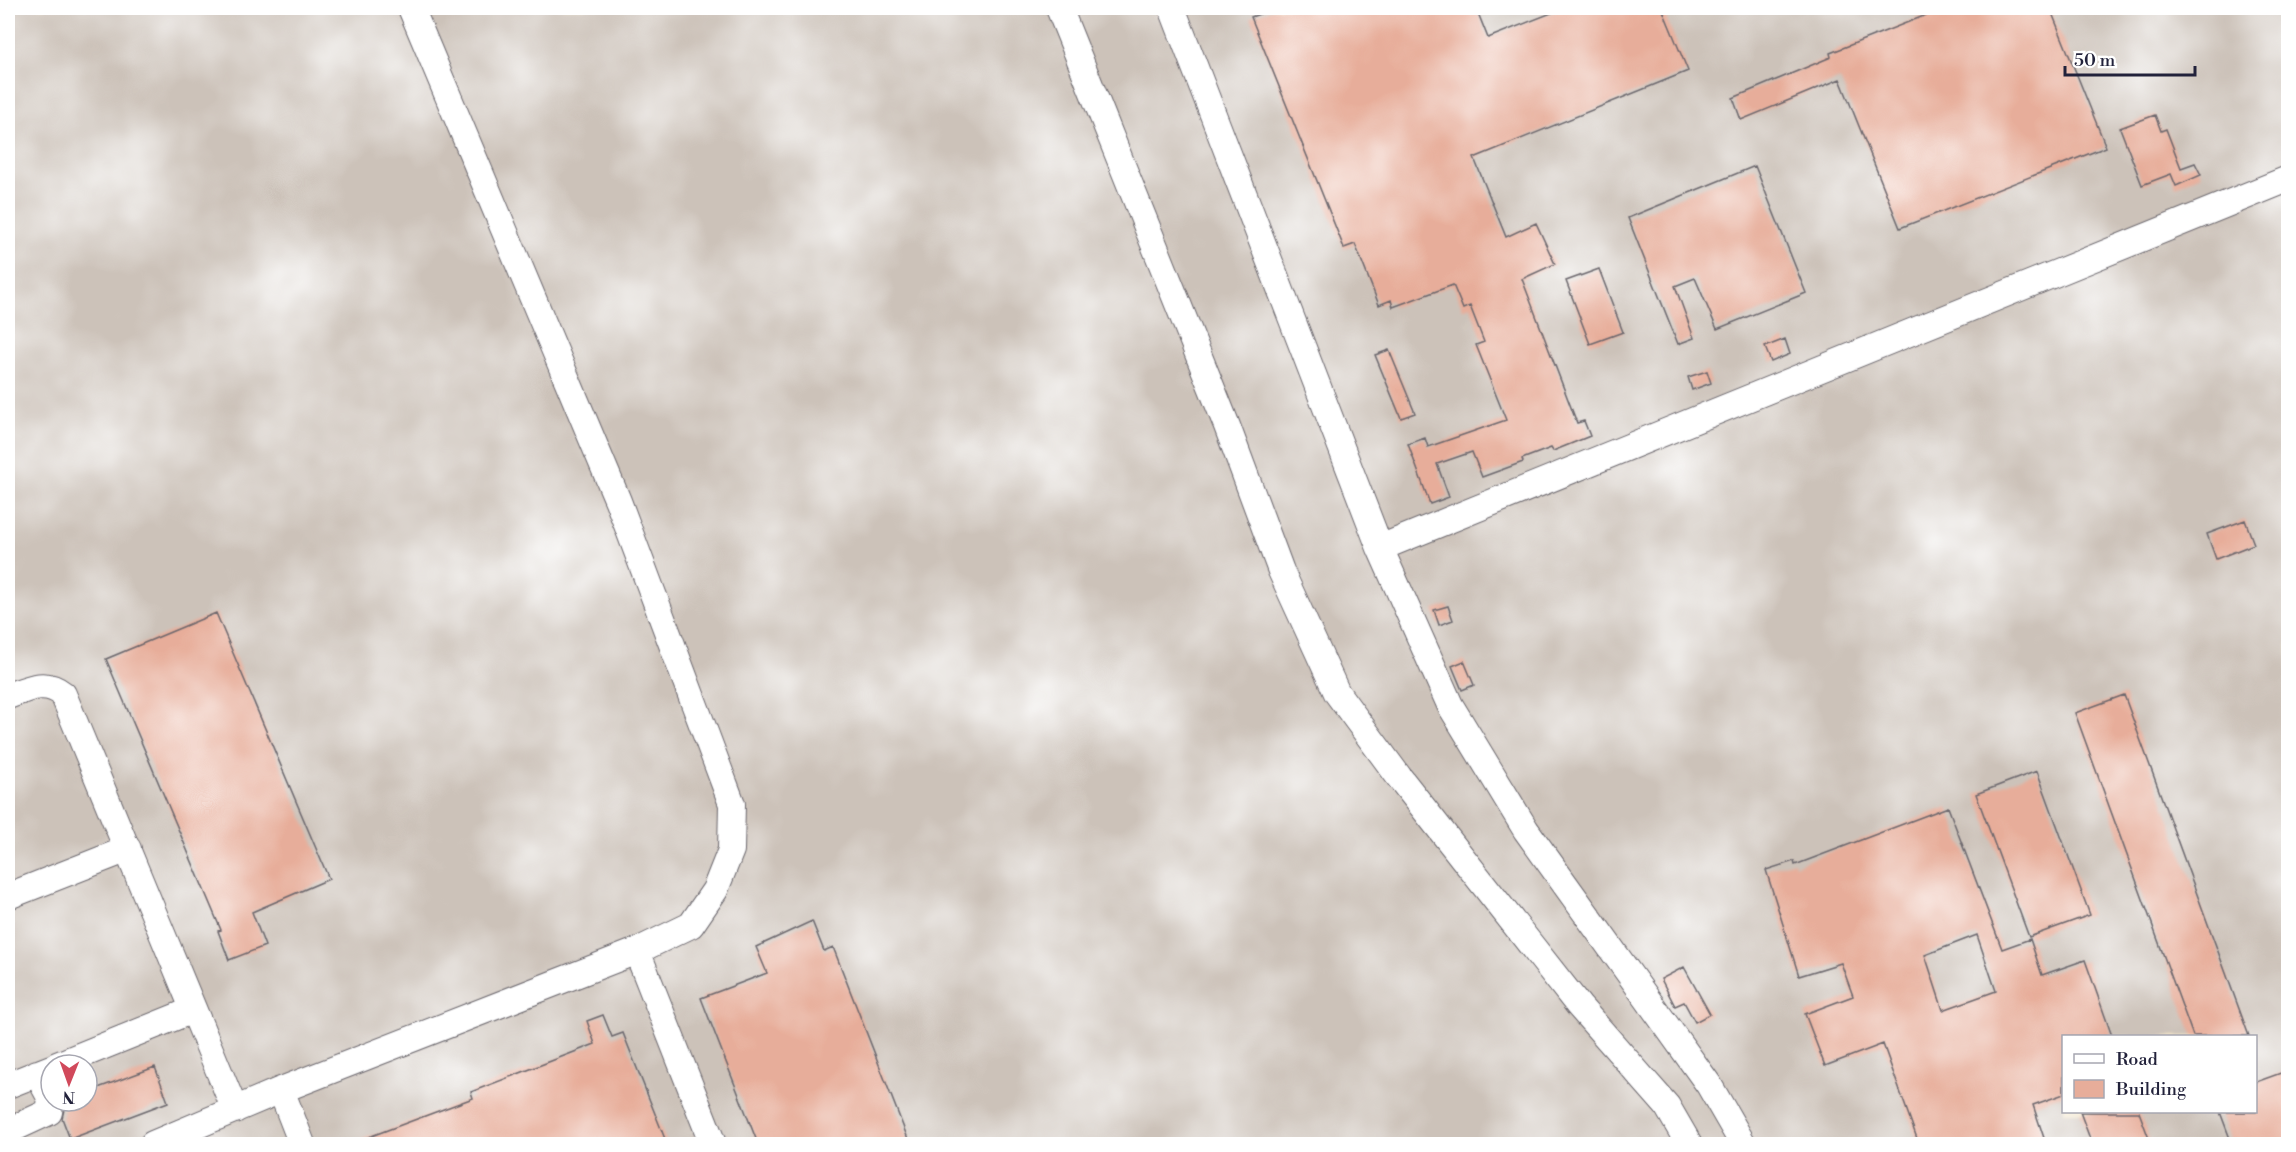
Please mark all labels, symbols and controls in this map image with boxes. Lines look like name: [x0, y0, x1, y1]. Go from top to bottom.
scale bar: [2065, 39, 2196, 77]
text: 50 m: [2074, 49, 2116, 72]
legend: [2062, 1035, 2257, 1113]
text: Road: [2116, 1048, 2159, 1071]
north arrow: [39, 1053, 99, 1113]
text: Building: [2115, 1078, 2187, 1101]
text: N: [62, 1087, 75, 1107]

